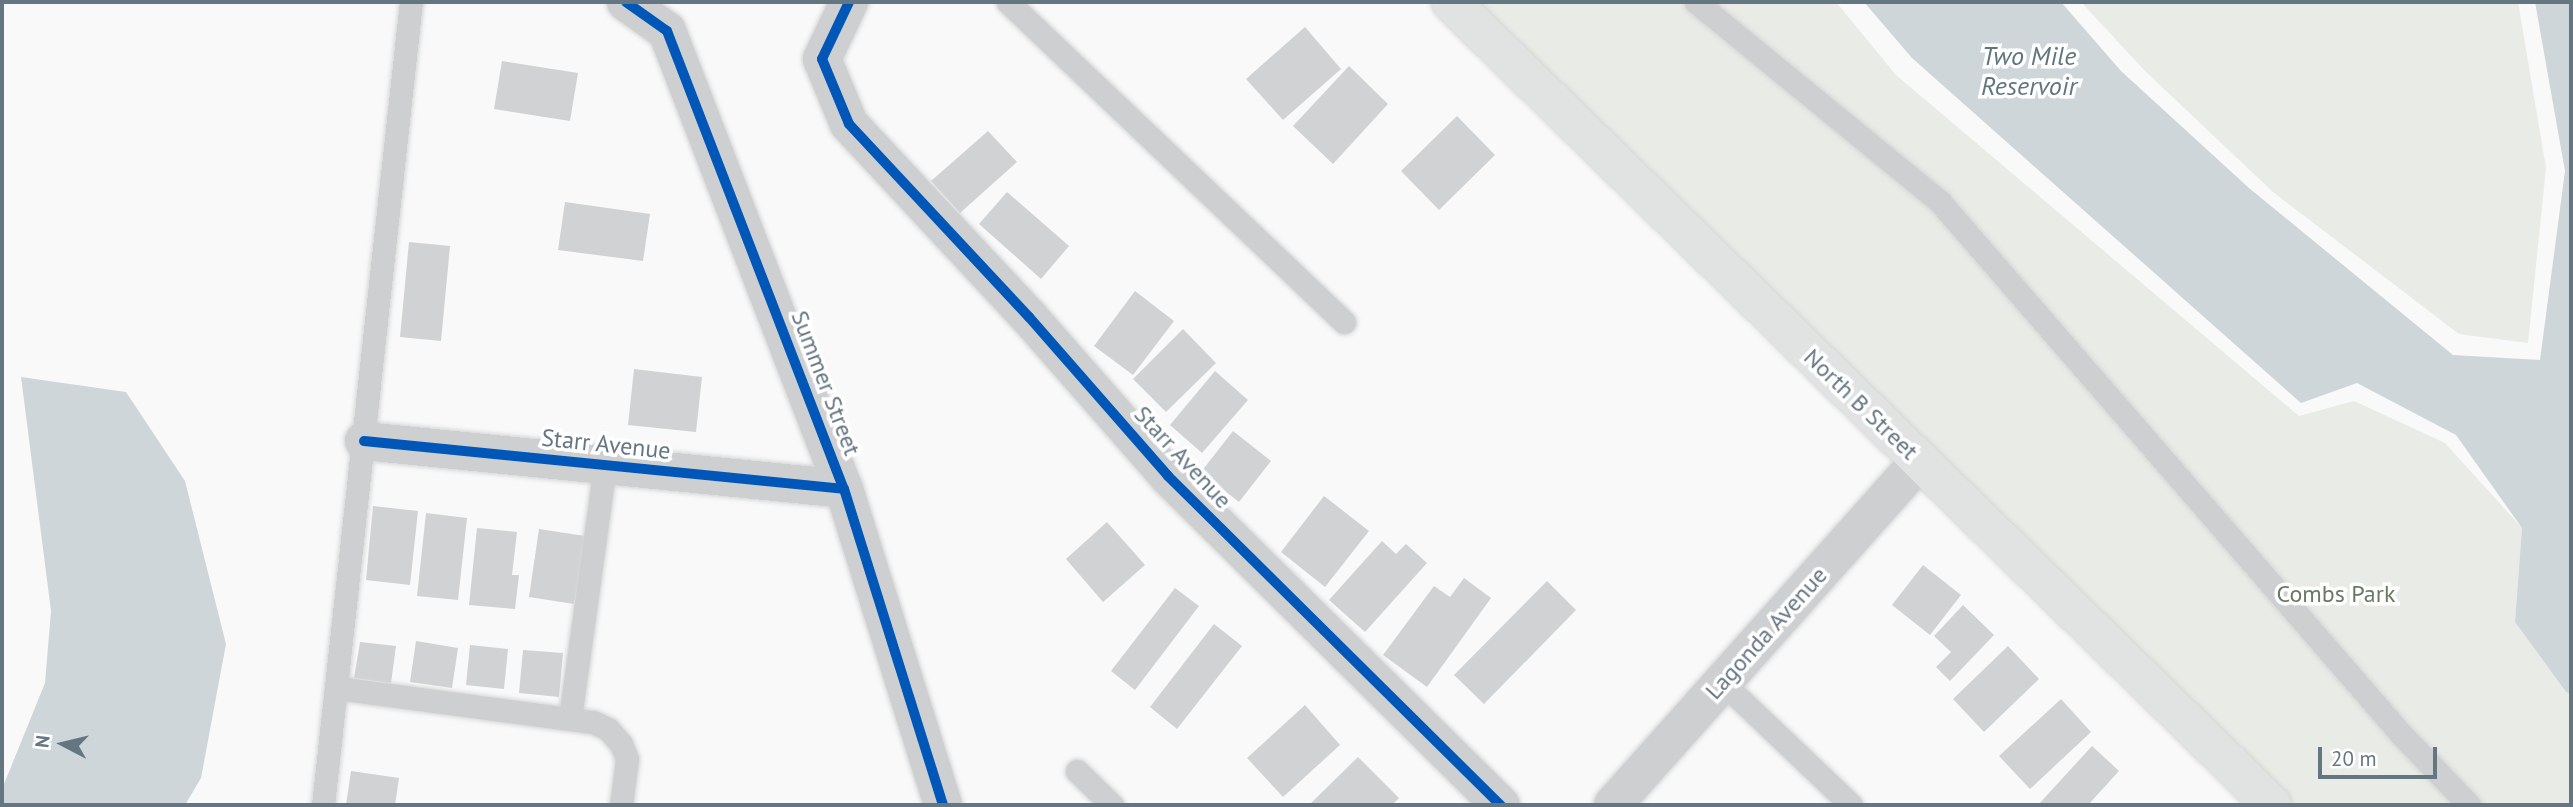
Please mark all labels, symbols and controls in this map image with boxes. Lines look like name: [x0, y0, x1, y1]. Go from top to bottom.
water label: Two Mile Reservoir: [1981, 40, 2077, 102]
street label: Summer Street: [785, 307, 867, 459]
street label: North B Street: [1798, 342, 1924, 466]
street label: Starr Avenue: [1128, 399, 1238, 515]
street label: Starr Avenue: [540, 423, 672, 465]
street label: Lagonda Avenue: [1699, 561, 1833, 705]
park label: Combs Park: [2277, 580, 2395, 608]
north arrow: [28, 709, 98, 779]
text: N: [29, 734, 55, 749]
scale bar: [2321, 734, 2440, 778]
text: 20 m: [2331, 745, 2377, 772]

